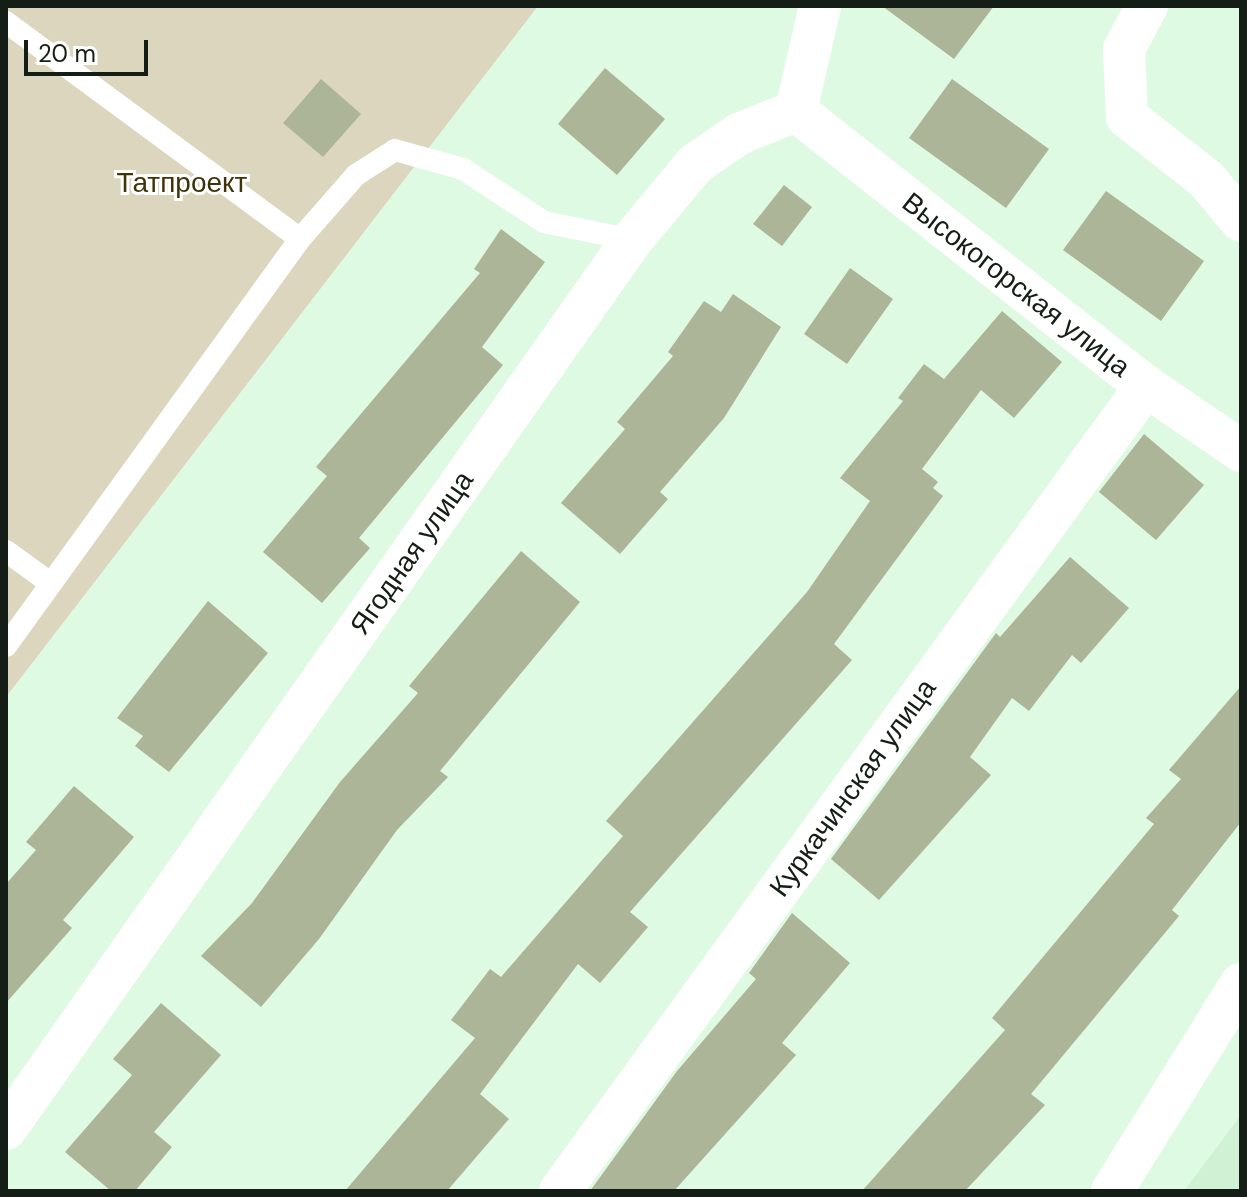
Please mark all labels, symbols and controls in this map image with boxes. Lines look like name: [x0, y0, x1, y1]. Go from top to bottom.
scale bar: [28, 24, 152, 74]
text: 20 m: [38, 38, 96, 69]
park label: Татпроект: [117, 166, 247, 200]
street label: Высокогорская улица: [895, 186, 1137, 384]
street label: Ягодная улица: [343, 465, 481, 641]
street label: Куркачинская улица: [763, 673, 943, 903]

